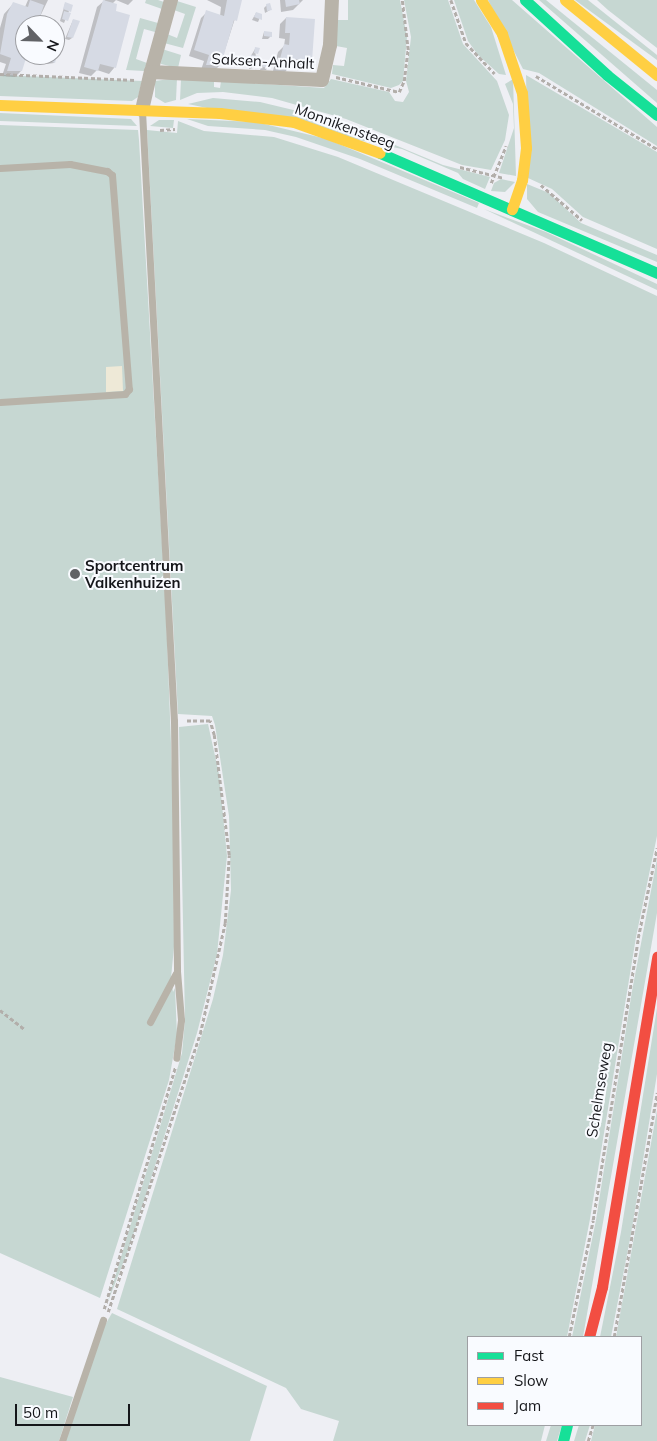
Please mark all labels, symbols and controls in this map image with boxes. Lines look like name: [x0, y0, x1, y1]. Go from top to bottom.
north arrow: [15, 15, 65, 65]
text: N: [42, 37, 63, 54]
street label: Saksen-Anhalt: [211, 49, 315, 73]
street label: Monnikensteeg: [293, 100, 397, 152]
place label: Sportcentrum Valkenhuizen: [85, 556, 183, 591]
marker: Sportcentrum Valkenhuizen: [69, 568, 81, 580]
street label: Schelmseweg: [583, 1041, 615, 1139]
legend: [467, 1336, 642, 1426]
text: Fast: [514, 1346, 544, 1365]
text: Slow: [514, 1371, 548, 1390]
scale bar: [18, 1394, 132, 1426]
text: Jam: [514, 1396, 541, 1415]
text: 50 m: [23, 1403, 58, 1422]

